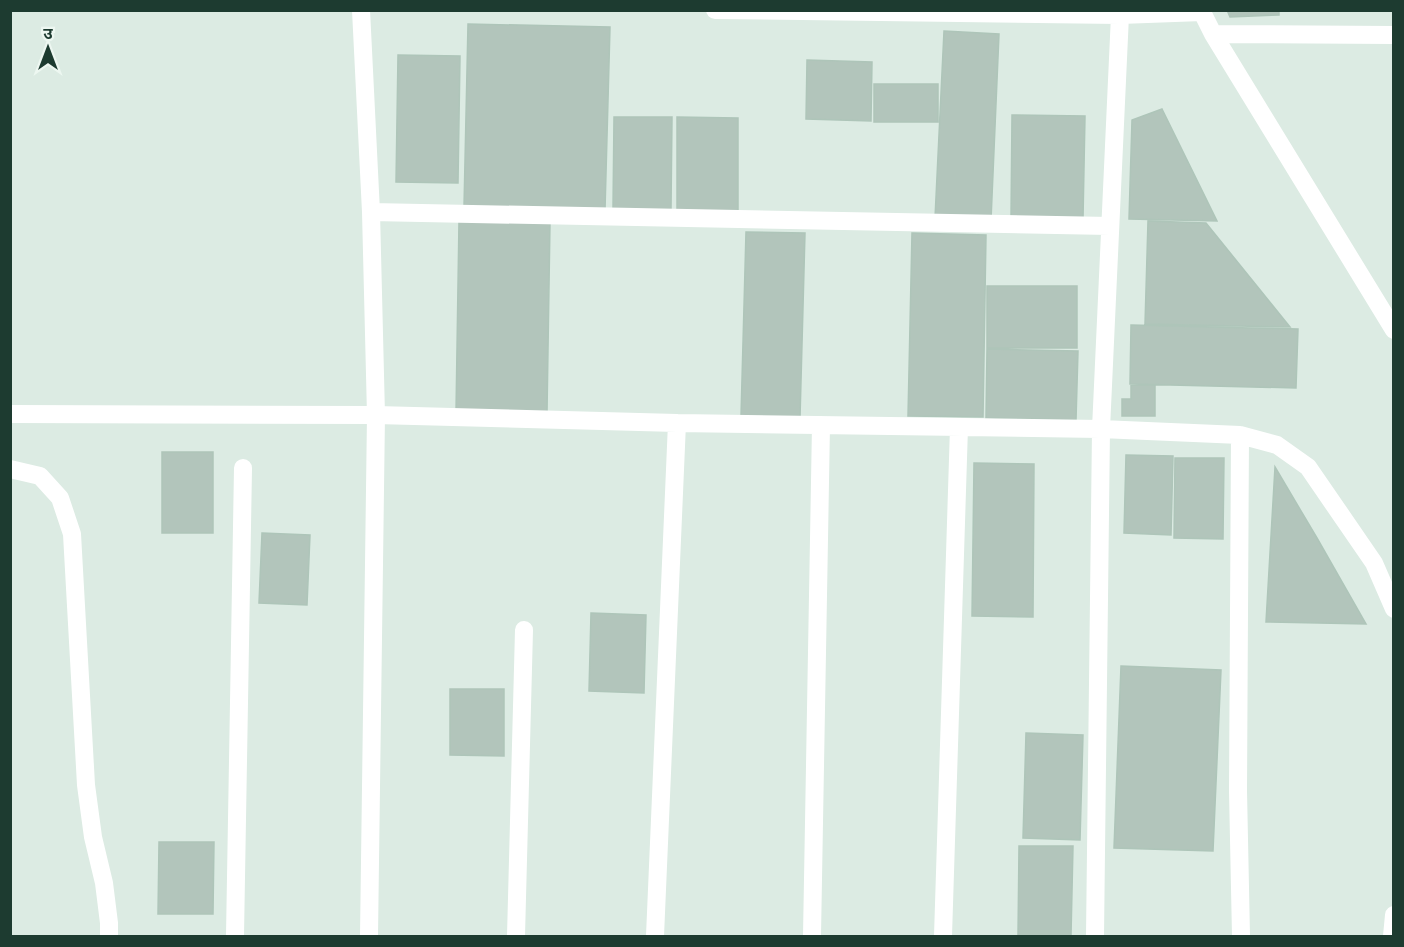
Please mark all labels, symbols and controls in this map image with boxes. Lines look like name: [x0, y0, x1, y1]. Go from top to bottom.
north arrow: [18, 18, 78, 78]
text: उ: [43, 21, 53, 45]

